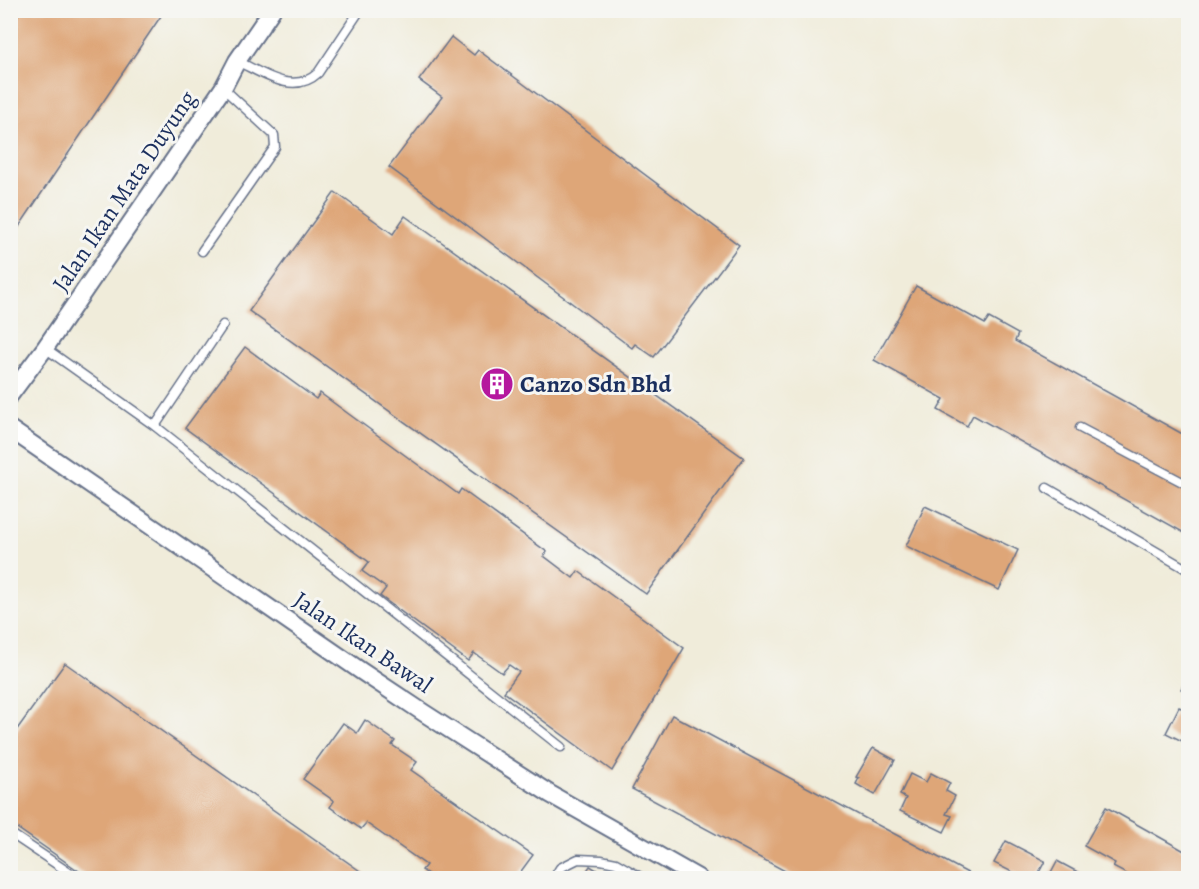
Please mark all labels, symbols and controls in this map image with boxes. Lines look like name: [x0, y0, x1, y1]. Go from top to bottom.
street label: Jalan Ikan Mata Duyung: [45, 84, 203, 298]
building icon: Canzo Sdn Bhd: [479, 366, 515, 402]
place label: Canzo Sdn Bhd: [520, 368, 672, 400]
street label: Jalan Ikan Bawal: [287, 584, 439, 700]

